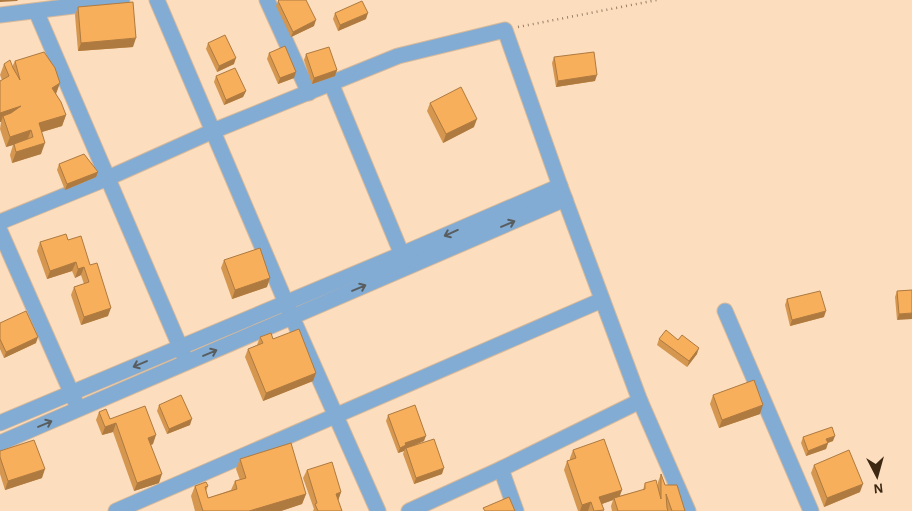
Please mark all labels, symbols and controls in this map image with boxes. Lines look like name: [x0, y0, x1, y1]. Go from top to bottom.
one-way arrow: [500, 218, 515, 228]
one-way arrow: [444, 229, 459, 239]
one-way arrow: [351, 283, 366, 293]
one-way arrow: [202, 347, 217, 357]
one-way arrow: [133, 360, 148, 370]
one-way arrow: [37, 418, 52, 428]
north arrow: [852, 451, 902, 501]
text: N: [873, 480, 884, 495]

